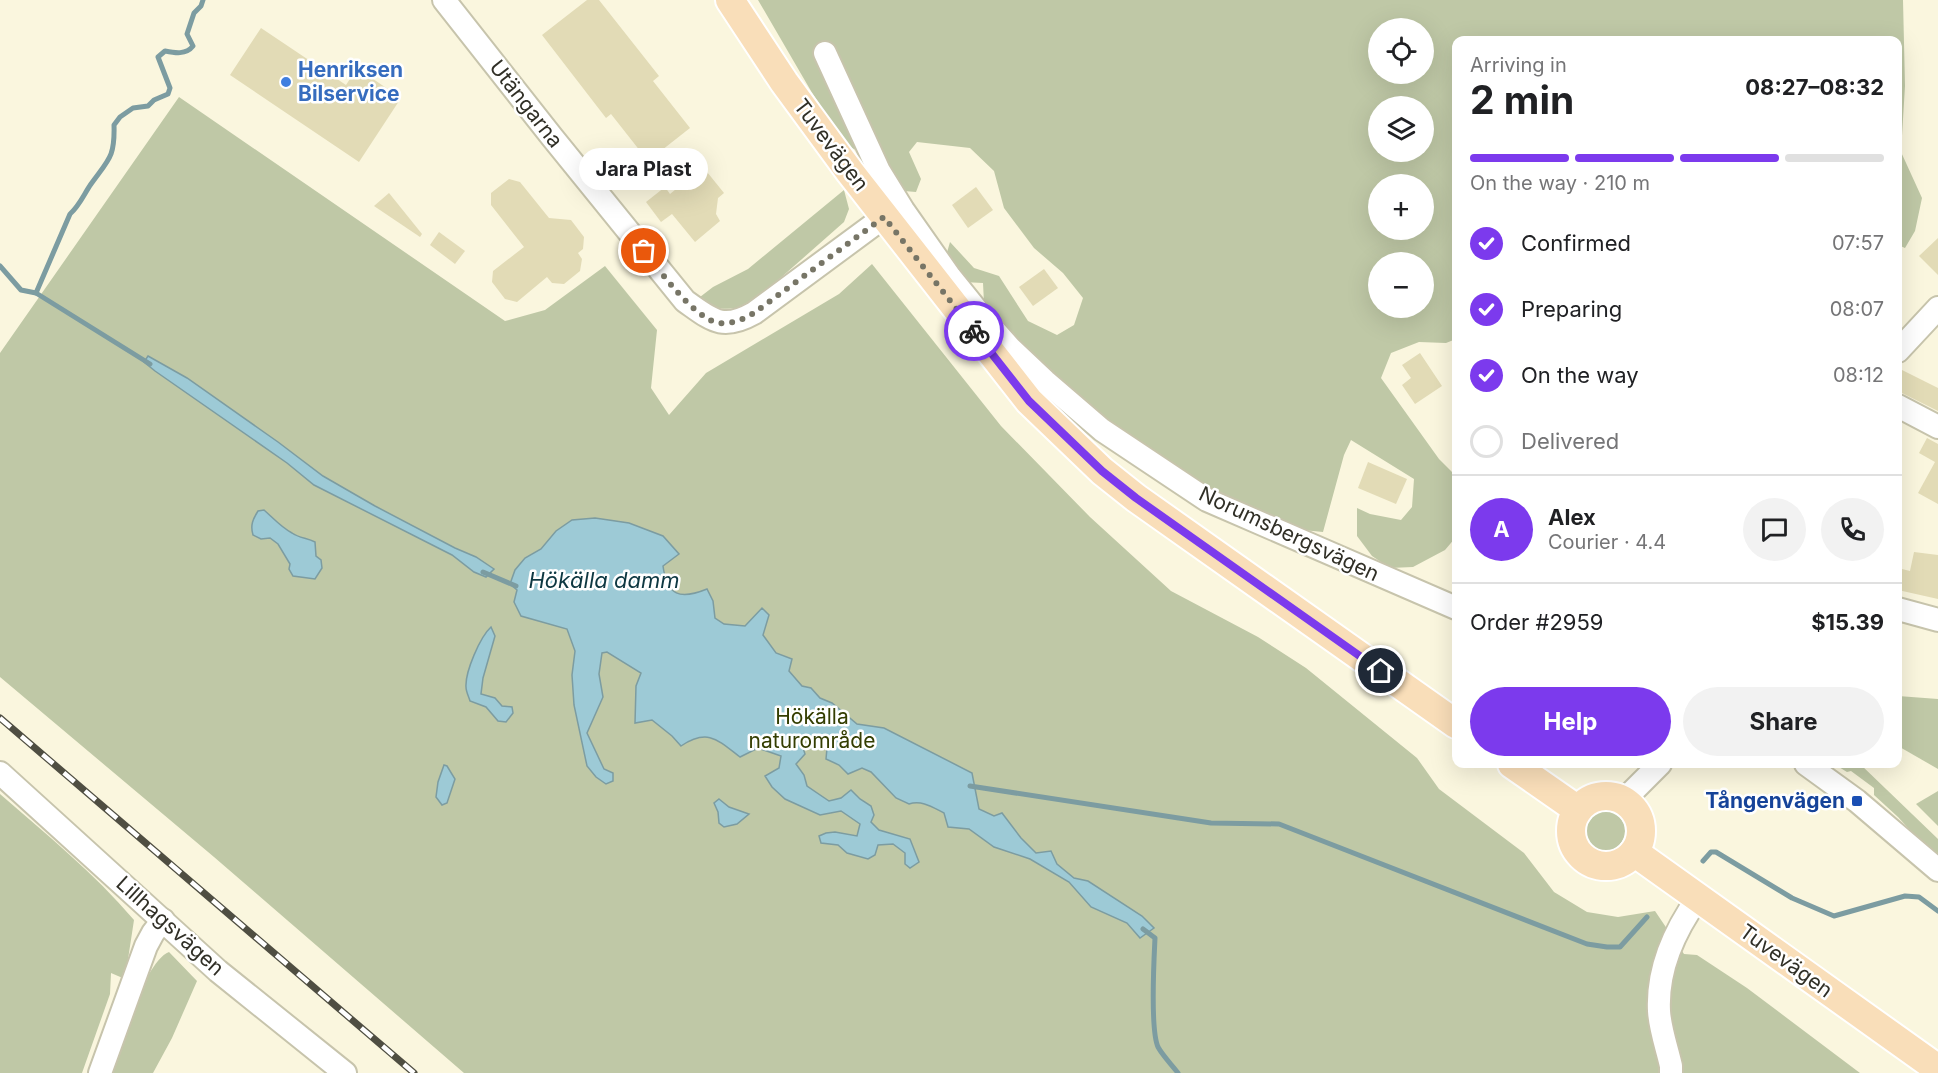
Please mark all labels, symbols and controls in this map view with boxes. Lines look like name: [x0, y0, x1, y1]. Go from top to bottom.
map controls: [1368, 18, 1434, 318]
button: locate: [1368, 18, 1434, 84]
text: Arriving in: [1470, 53, 1567, 77]
street label: Utängarna: [485, 55, 568, 152]
place label: Henriksen Bilservice: [298, 57, 403, 106]
text: 08:27–08:32: [1745, 74, 1884, 100]
marker: Henriksen Bilservice: [279, 75, 293, 89]
text: 2 min: [1470, 76, 1574, 123]
street label: Tuvevägen: [789, 94, 874, 196]
button: layers: [1368, 96, 1434, 162]
callout: Jara Plast: [580, 149, 708, 191]
text: Jara Plast: [595, 157, 692, 181]
text: On the way · 210 m: [1470, 171, 1650, 195]
button: +: [1368, 174, 1434, 240]
pin: [618, 225, 669, 276]
icon: check: [1470, 227, 1503, 260]
text: Confirmed: [1521, 230, 1631, 256]
text: 07:57: [1832, 231, 1884, 255]
icon: bag: [627, 234, 660, 267]
button: −: [1368, 252, 1434, 318]
icon: check: [1470, 293, 1503, 326]
text: Preparing: [1521, 296, 1622, 322]
text: 08:07: [1830, 297, 1884, 321]
courier: [944, 301, 1004, 361]
icon: bike: [958, 315, 991, 348]
icon: check: [1470, 359, 1503, 392]
text: On the way: [1521, 362, 1639, 388]
text: 08:12: [1833, 363, 1884, 387]
text: Delivered: [1521, 428, 1619, 454]
street label: Norumsbergsvägen: [1195, 481, 1383, 586]
button: chat: [1743, 498, 1806, 561]
button: phone: [1821, 498, 1884, 561]
text: Alex: [1548, 504, 1596, 530]
text: A: [1493, 516, 1510, 542]
text: Courier · 4.4: [1548, 530, 1666, 554]
water label: Hökälla damm: [528, 567, 680, 593]
text: Order #2959: [1470, 609, 1604, 635]
text: $15.39: [1811, 609, 1884, 635]
pin: [1355, 645, 1406, 696]
icon: home: [1364, 654, 1397, 687]
button: Help: [1470, 687, 1671, 756]
button: Share: [1683, 687, 1884, 756]
park label: Hökälla naturområde: [749, 704, 875, 753]
place label: Tångenvägen: [1705, 788, 1845, 813]
marker: Tångenvägen: [1850, 794, 1864, 808]
street label: Lillhagsvägen: [111, 871, 229, 981]
street label: Tuvevägen: [1735, 919, 1838, 1003]

